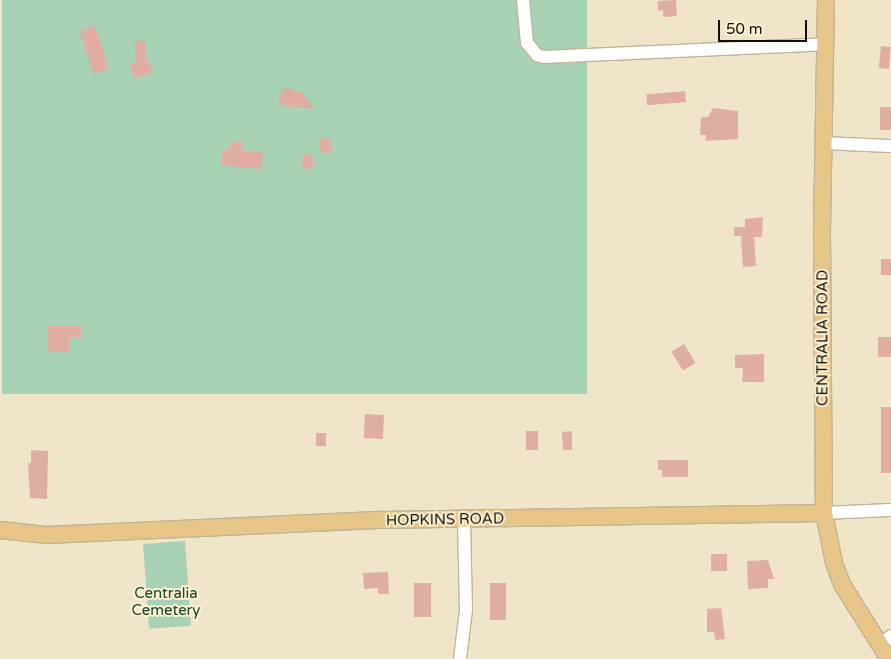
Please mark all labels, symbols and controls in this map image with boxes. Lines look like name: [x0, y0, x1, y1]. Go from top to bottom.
scale bar: [721, 10, 810, 42]
text: 50 m: [726, 20, 763, 38]
street label: CENTRALIA ROAD: [814, 270, 832, 406]
street label: HOPKINS ROAD: [386, 510, 504, 530]
park label: Centralia Cemetery: [132, 584, 200, 619]

